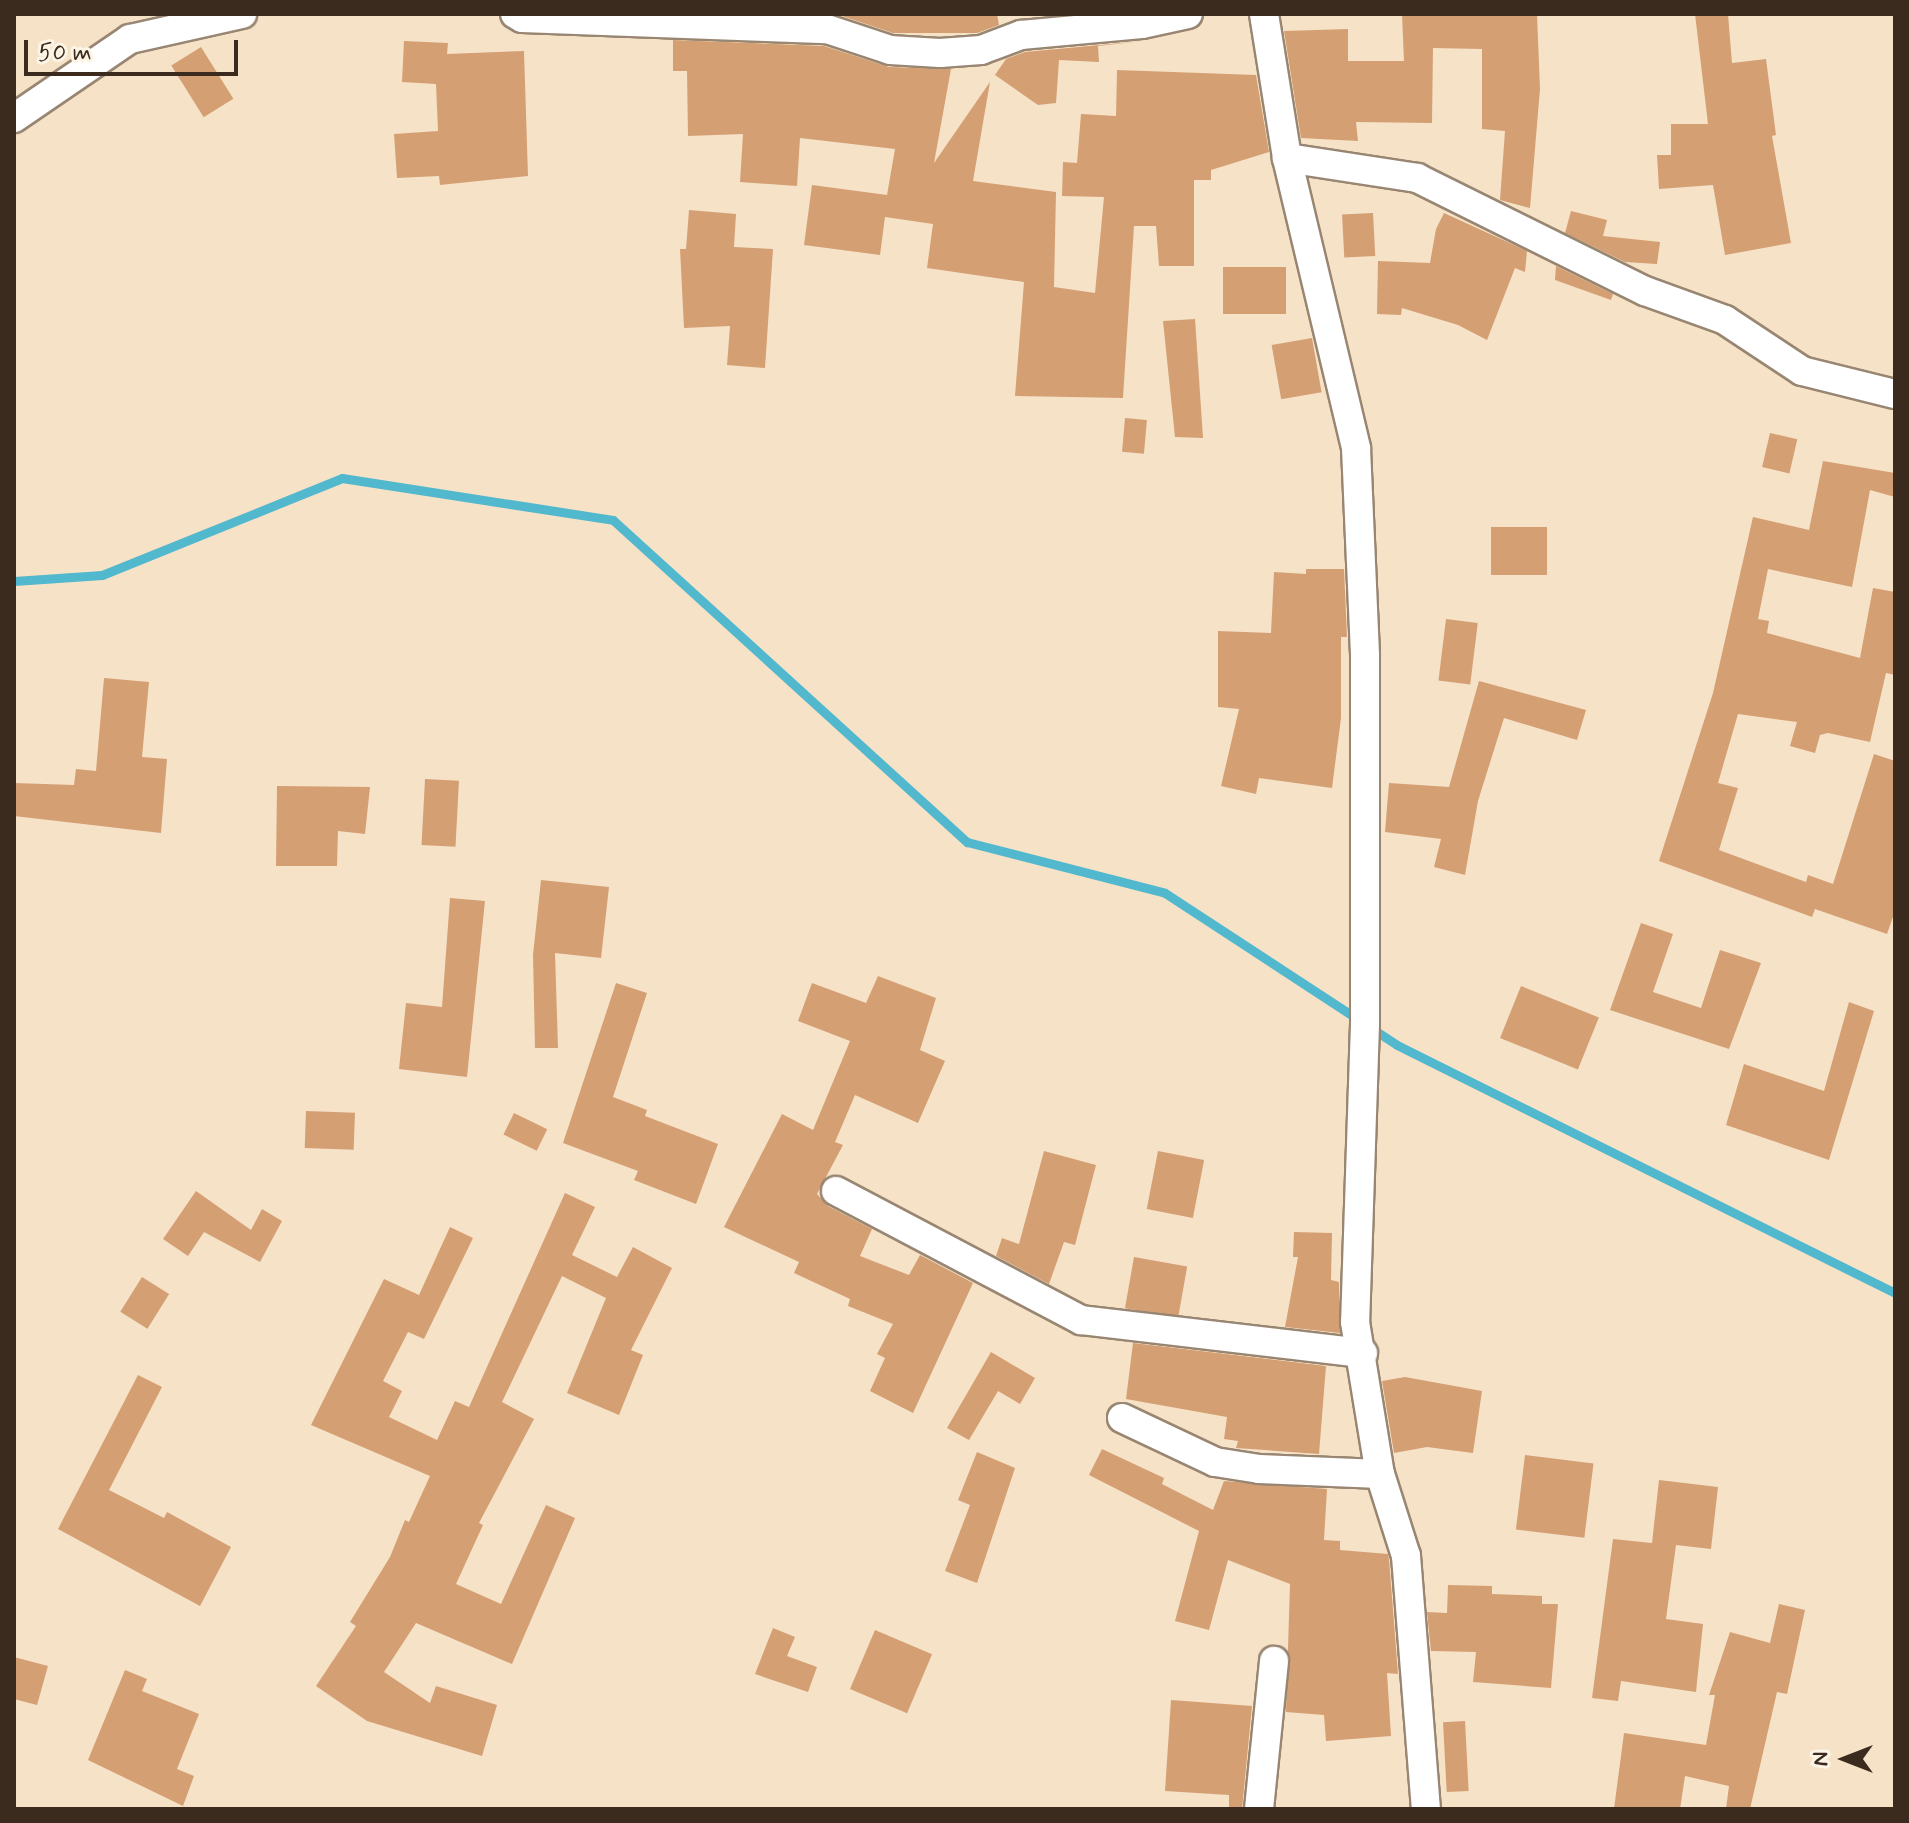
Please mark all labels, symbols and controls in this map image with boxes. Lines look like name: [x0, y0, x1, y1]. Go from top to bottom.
scale bar: [28, 24, 242, 74]
text: 50 m: [38, 38, 92, 69]
north arrow: [1805, 1719, 1885, 1799]
text: N: [1807, 1752, 1835, 1766]

